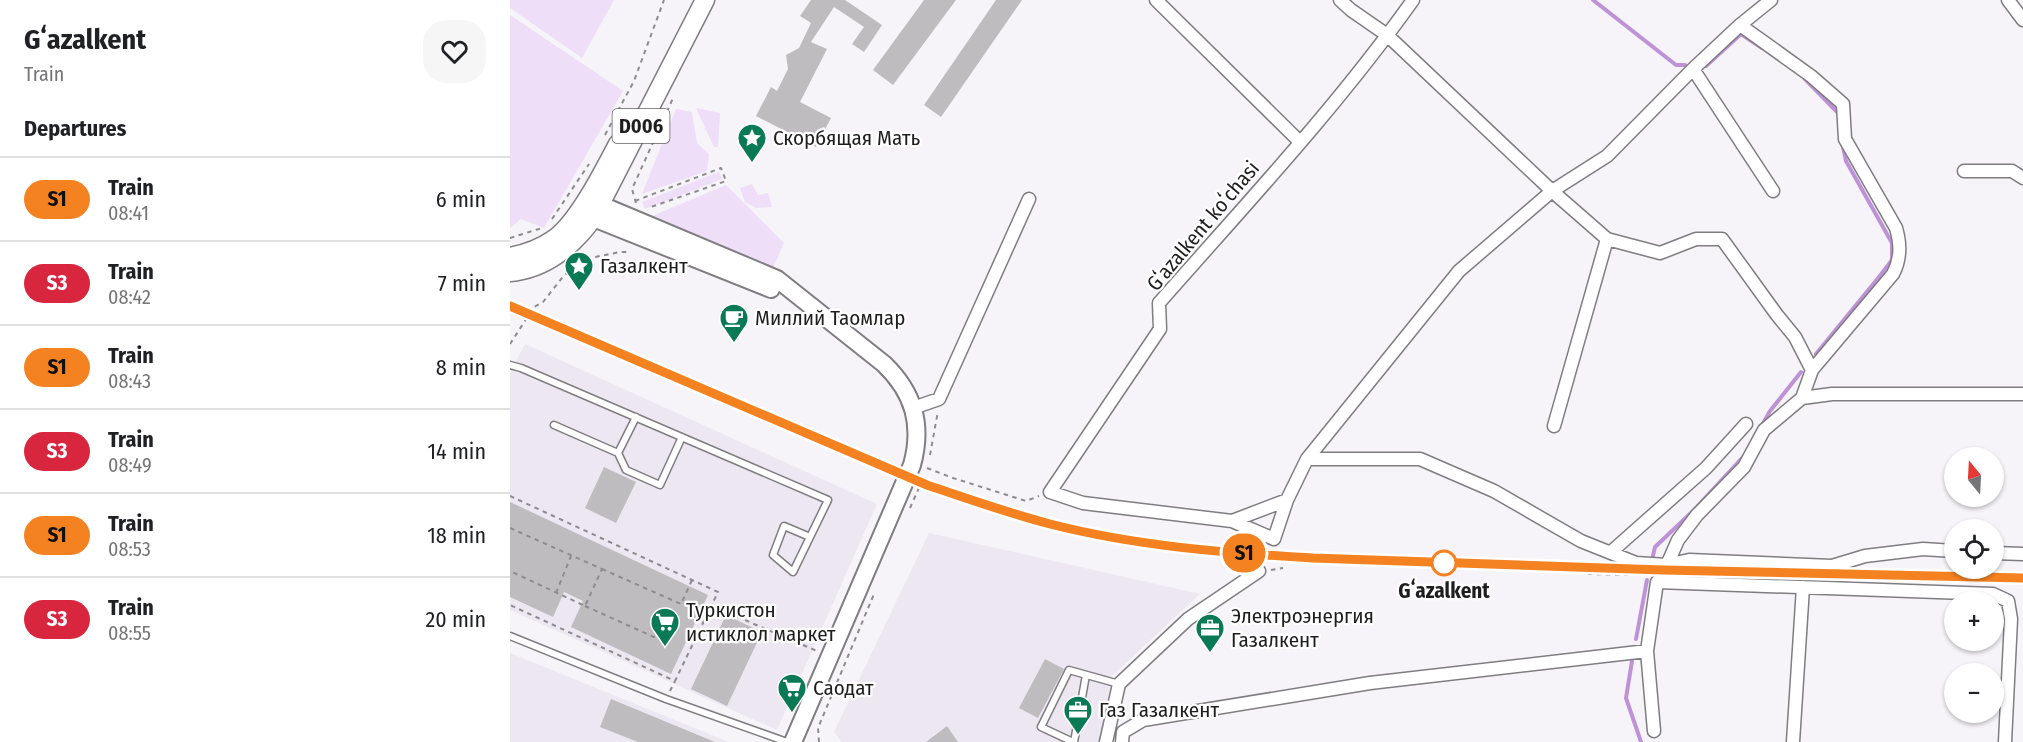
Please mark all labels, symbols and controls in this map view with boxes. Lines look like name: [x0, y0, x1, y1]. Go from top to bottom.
button: heart: [423, 20, 486, 83]
text: Gʻazalkent: [24, 23, 146, 56]
text: Train: [24, 62, 64, 86]
road number: D006: [612, 109, 670, 143]
text: Departures: [24, 115, 126, 142]
place icon: Скорбящая Мать: [736, 122, 768, 164]
place label: Скорбящая Мать: [773, 125, 920, 151]
street label: Gʻazalkent koʻchasi: [1141, 156, 1265, 296]
text: Train: [108, 174, 154, 201]
text: S1: [47, 186, 67, 212]
text: 6 min: [436, 186, 486, 213]
text: 08:41: [108, 201, 149, 225]
place icon: Газалкент: [563, 250, 595, 292]
place label: Газалкент: [600, 253, 688, 279]
text: Train: [108, 258, 154, 285]
text: S3: [47, 270, 67, 296]
text: 7 min: [438, 270, 486, 297]
text: 08:42: [108, 285, 151, 309]
cafe icon: Миллий Таомлар: [718, 302, 750, 344]
place label: Миллий Таомлар: [755, 305, 905, 331]
text: Train: [108, 342, 154, 369]
text: S1: [47, 354, 67, 380]
text: 8 min: [436, 354, 486, 381]
text: 08:43: [108, 369, 151, 393]
text: Train: [108, 426, 154, 453]
text: S3: [47, 438, 67, 464]
text: 14 min: [428, 438, 486, 465]
north arrow: [1944, 447, 2004, 507]
map controls: [1944, 447, 2004, 723]
text: 08:49: [108, 453, 152, 477]
text: Train: [108, 510, 154, 537]
button: locate: [1944, 519, 2004, 579]
text: S1: [47, 522, 67, 548]
text: 18 min: [427, 522, 486, 549]
line badge: S1: [1217, 534, 1271, 572]
text: 08:53: [108, 537, 151, 561]
text: S1: [1234, 540, 1254, 566]
marker: Gʻazalkent: [1431, 550, 1457, 576]
place label: Gʻazalkent: [1398, 578, 1490, 604]
button: +: [1944, 591, 2004, 651]
text: Train: [108, 594, 154, 621]
place label: Туркистон истиклол маркет: [686, 597, 836, 647]
place label: Электроэнергия Газалкент: [1231, 603, 1374, 653]
text: S3: [47, 606, 67, 632]
text: 20 min: [426, 606, 486, 633]
supermarket icon: Туркистон истиклол маркет: [649, 606, 681, 648]
office icon: Электроэнергия Газалкент: [1194, 612, 1226, 654]
text: 08:55: [108, 621, 151, 645]
button: −: [1944, 663, 2004, 723]
supermarket icon: Саодат: [776, 672, 808, 714]
place label: Саодат: [813, 675, 874, 701]
office icon: Газ Газалкент: [1062, 694, 1094, 736]
place label: Газ Газалкент: [1099, 697, 1219, 723]

